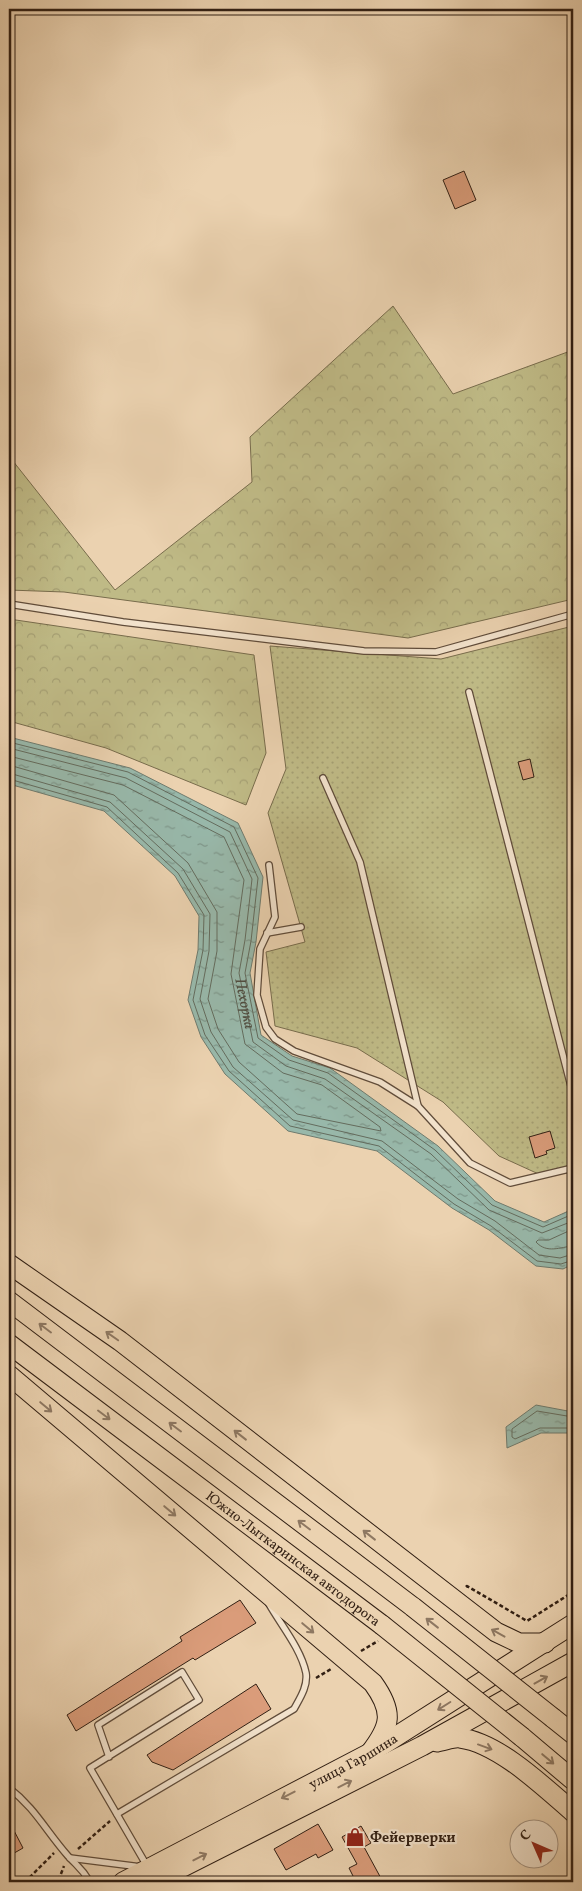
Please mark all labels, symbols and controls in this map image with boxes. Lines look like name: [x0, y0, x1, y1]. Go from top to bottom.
water label: Пехорка: [228, 977, 259, 1031]
one-way arrow: [39, 1323, 52, 1334]
one-way arrow: [105, 1331, 119, 1341]
one-way arrow: [39, 1401, 52, 1412]
one-way arrow: [97, 1410, 110, 1421]
one-way arrow: [168, 1421, 181, 1432]
one-way arrow: [234, 1430, 247, 1441]
street label: Южно-Лыткаринская автодорога: [201, 1487, 384, 1631]
one-way arrow: [164, 1506, 177, 1517]
one-way arrow: [298, 1519, 311, 1530]
one-way arrow: [363, 1529, 376, 1540]
one-way arrow: [426, 1617, 439, 1628]
one-way arrow: [301, 1622, 314, 1633]
one-way arrow: [492, 1627, 506, 1637]
one-way arrow: [533, 1675, 548, 1684]
one-way arrow: [438, 1702, 452, 1712]
street label: улица Гаршина: [306, 1730, 402, 1794]
one-way arrow: [477, 1743, 492, 1752]
one-way arrow: [541, 1753, 554, 1764]
one-way arrow: [337, 1779, 352, 1788]
one-way arrow: [281, 1791, 296, 1800]
north arrow: [510, 1818, 560, 1868]
shop icon: Фейерверки: [344, 1826, 366, 1848]
text: С: [516, 1826, 536, 1846]
place label: Фейерверки: [370, 1829, 456, 1848]
one-way arrow: [192, 1852, 207, 1861]

